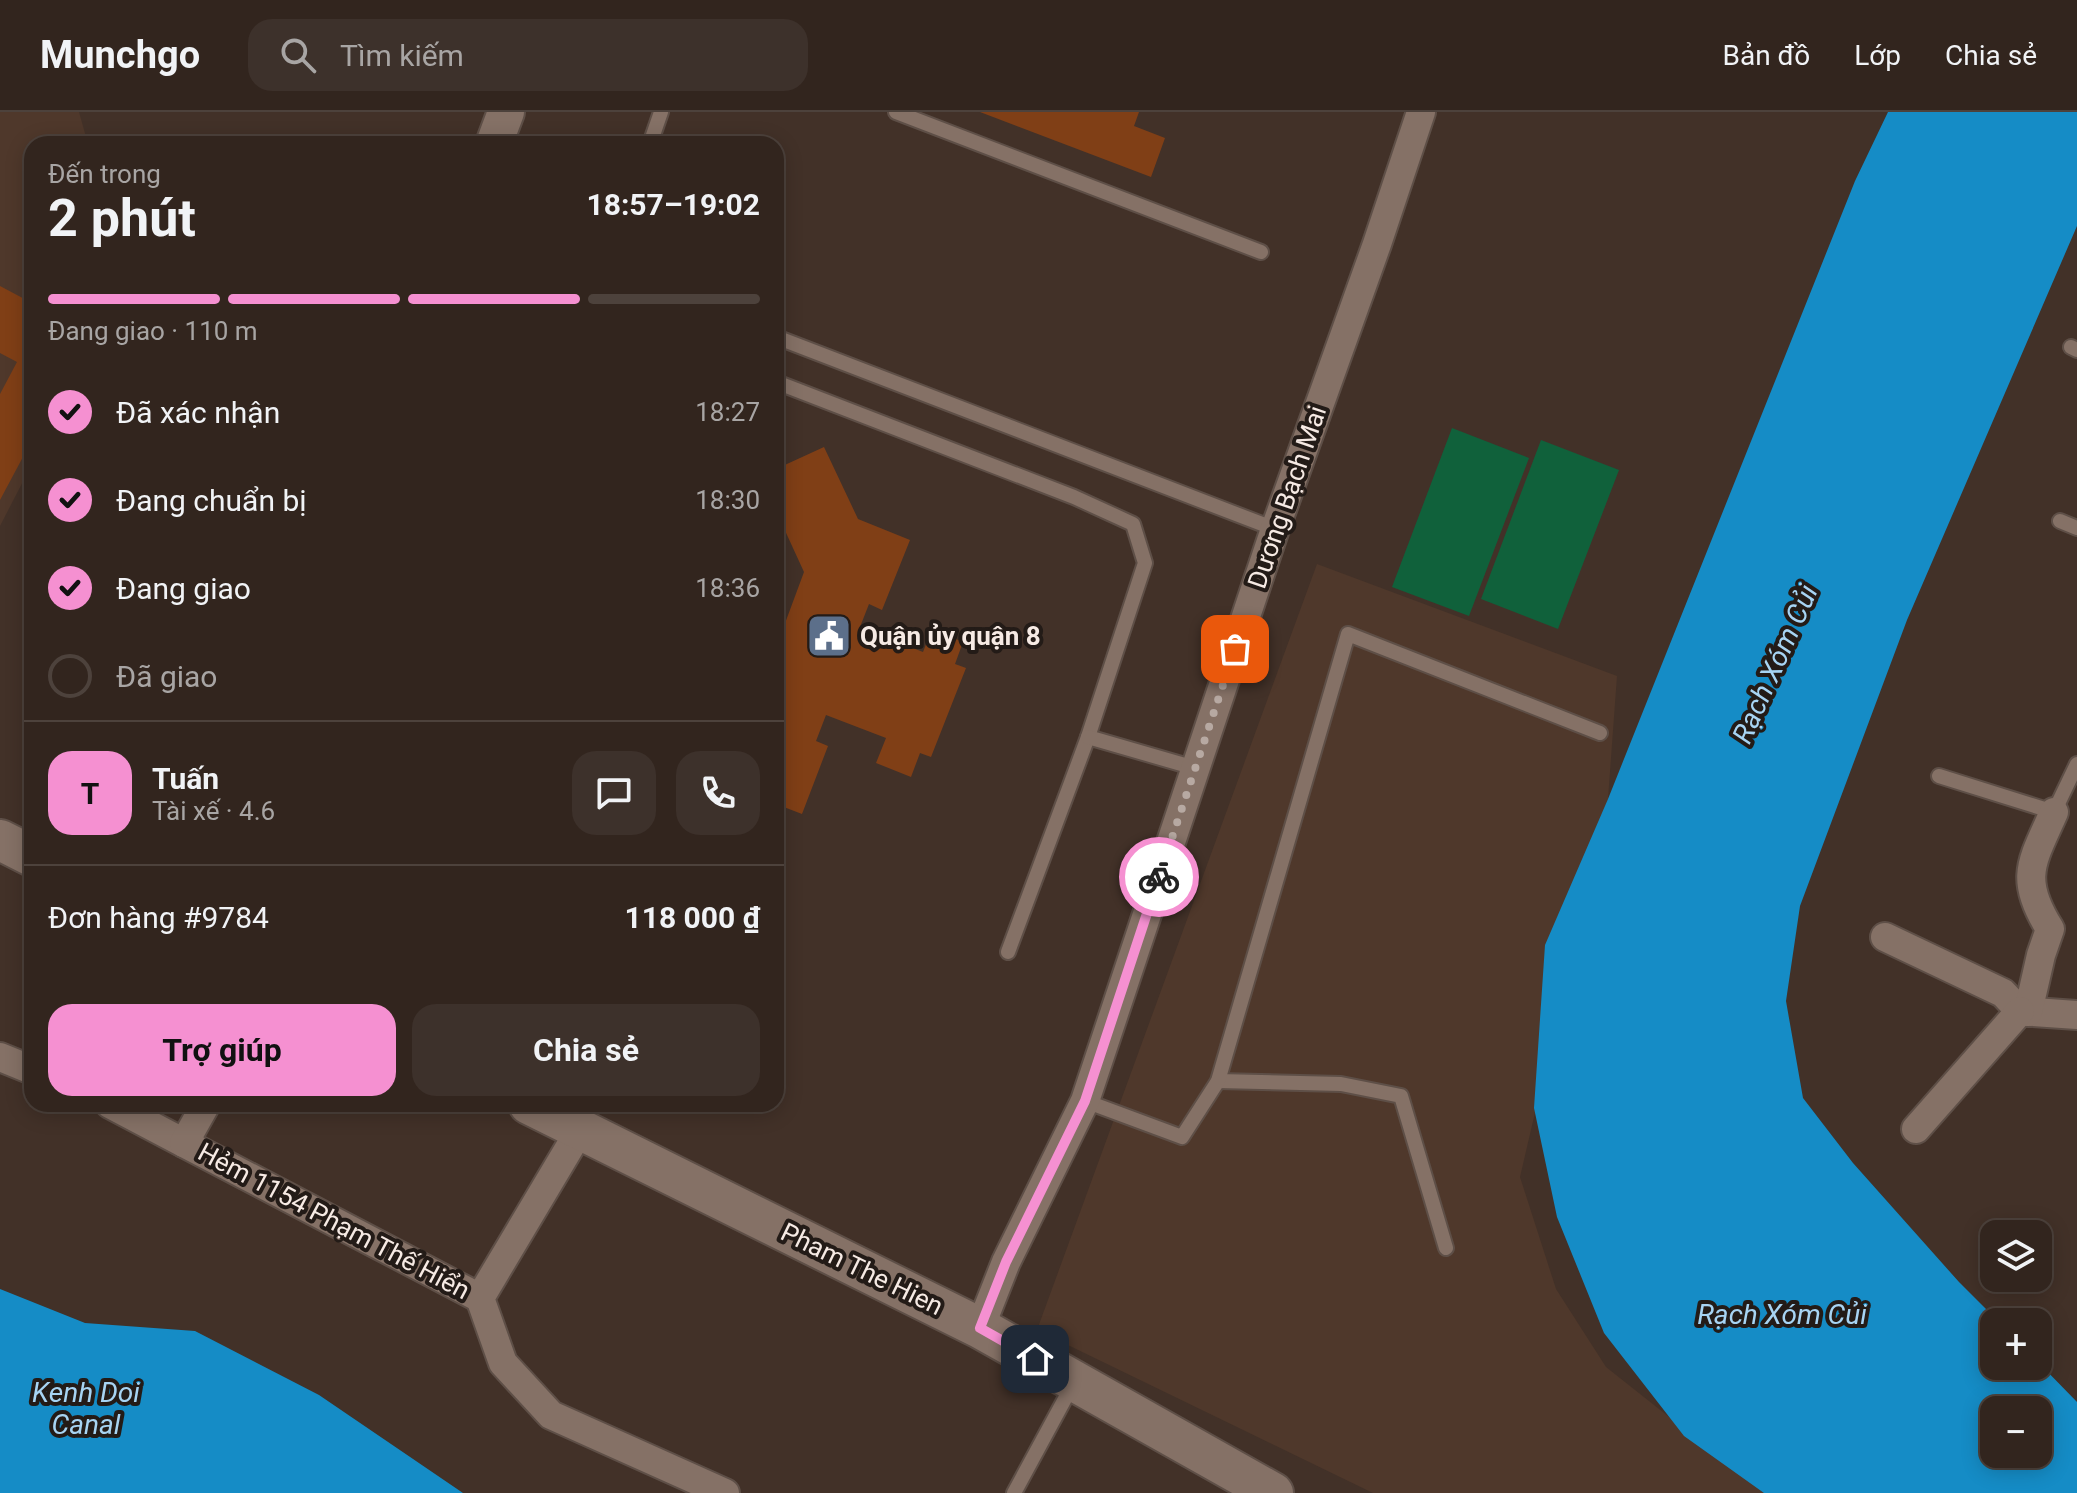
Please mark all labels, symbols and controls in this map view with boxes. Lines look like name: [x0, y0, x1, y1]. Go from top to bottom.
search box: [248, 19, 808, 91]
text: Munchgo: [40, 33, 200, 77]
icon: search: [276, 33, 320, 77]
text: Tìm kiếm: [340, 38, 464, 73]
text: Bản đồ: [1722, 39, 1810, 72]
text: Lớp: [1854, 39, 1901, 72]
text: Chia sẻ: [1945, 39, 2037, 72]
text: Đến trong: [48, 159, 161, 189]
text: 18:57–19:02: [586, 187, 760, 222]
text: 2 phút: [48, 188, 196, 249]
text: Đang giao · 110 m: [48, 316, 258, 346]
icon: check: [48, 390, 92, 434]
text: Đã xác nhận: [116, 395, 280, 430]
text: 18:27: [695, 397, 760, 427]
street label: Dương Bạch Mai: [1242, 402, 1332, 592]
icon: check: [48, 478, 92, 522]
text: Đang chuẩn bị: [116, 483, 307, 518]
text: 18:30: [695, 485, 760, 515]
icon: check: [48, 566, 92, 610]
text: Đang giao: [116, 571, 251, 606]
text: 18:36: [695, 573, 760, 603]
water label: Rạch Xóm Củi: [1725, 579, 1825, 748]
public building icon: Quận ủy quận 8: [805, 612, 853, 660]
pin: [1201, 615, 1269, 683]
place label: Quận ủy quận 8: [860, 621, 1041, 651]
icon: bag: [1213, 627, 1257, 671]
text: Đã giao: [116, 659, 217, 694]
button: chat: [572, 751, 656, 835]
button: phone: [676, 751, 760, 835]
text: Tuấn: [152, 761, 219, 796]
text: T: [81, 776, 99, 811]
text: Tài xế · 4.6: [152, 796, 275, 826]
courier: [1119, 837, 1199, 917]
icon: bike: [1137, 855, 1181, 899]
text: Đơn hàng #9784: [48, 900, 269, 935]
text: 118 000 ₫: [624, 900, 760, 935]
button: Trợ giúp: [48, 1004, 396, 1096]
button: Chia sẻ: [412, 1004, 760, 1096]
street label: Hẻm 1154 Phạm Thế Hiển: [193, 1137, 475, 1305]
street label: Pham The Hien: [776, 1217, 948, 1321]
map controls: [1980, 1220, 2052, 1468]
button: layers: [1980, 1220, 2052, 1292]
water label: Rạch Xóm Củi: [1697, 1298, 1867, 1331]
button: +: [1980, 1308, 2052, 1380]
pin: [1001, 1325, 1069, 1393]
icon: home: [1013, 1337, 1057, 1381]
water label: Kenh Doi Canal: [32, 1376, 140, 1441]
button: −: [1980, 1396, 2052, 1468]

